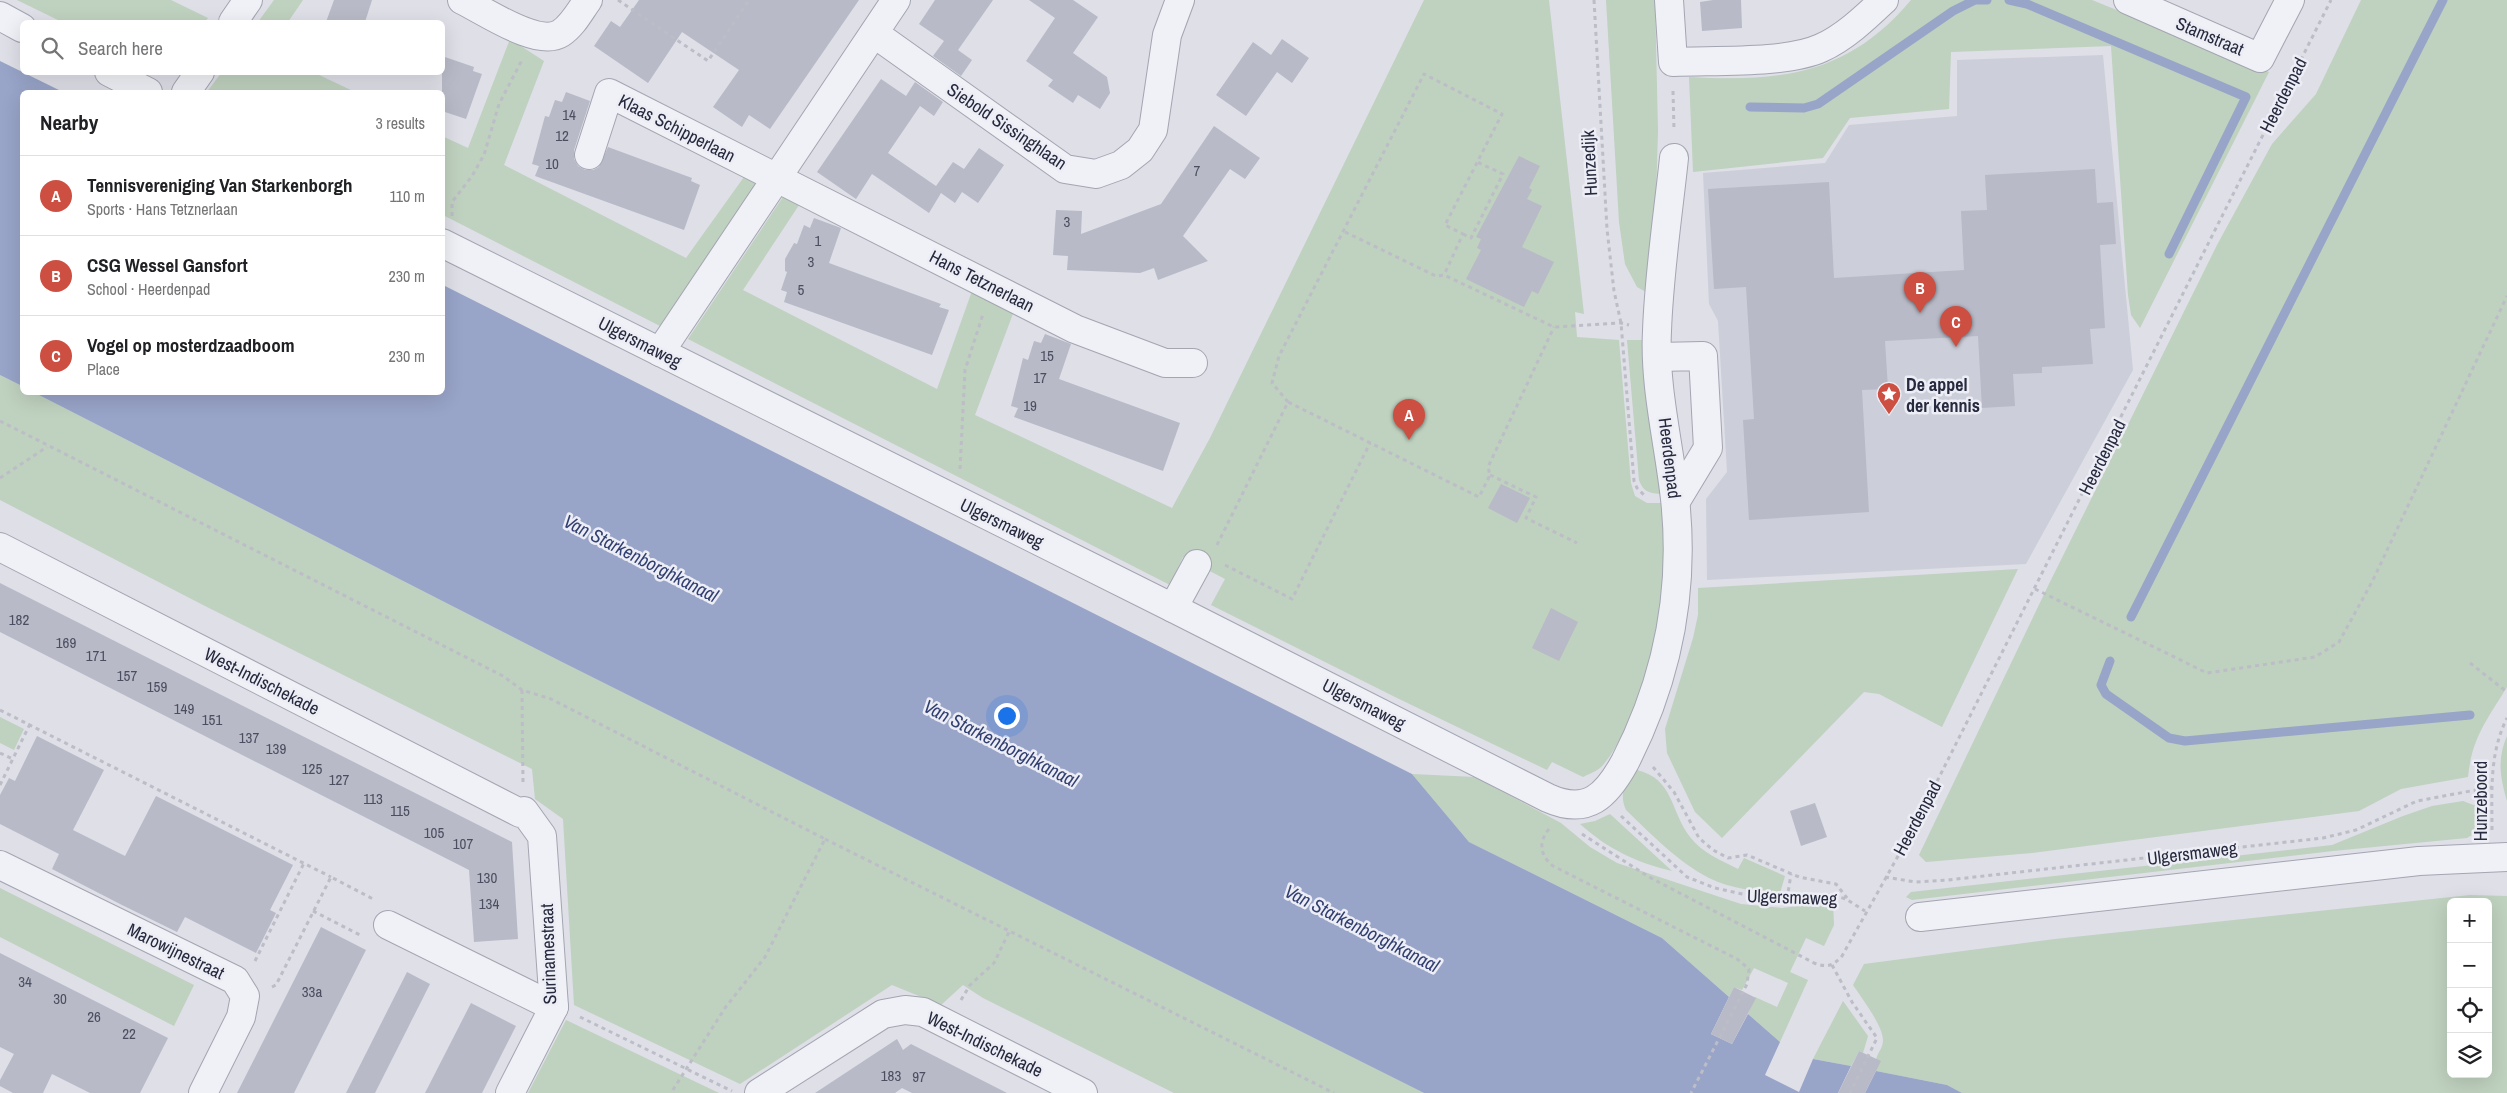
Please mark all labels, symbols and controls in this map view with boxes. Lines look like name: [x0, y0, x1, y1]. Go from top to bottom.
street label: Stamstraat: [2172, 11, 2248, 61]
search box: [20, 20, 445, 75]
icon: search: [38, 34, 66, 62]
text: Search here: [78, 35, 163, 61]
street label: Heerdenpad: [2253, 53, 2313, 137]
street label: Siebold Sissinghlaan: [942, 77, 1072, 175]
street label: Klaas Schipperlaan: [614, 88, 740, 168]
house number: 14: [562, 104, 576, 125]
text: Nearby: [40, 108, 98, 137]
text: 3 results: [375, 112, 425, 134]
house number: 12: [555, 125, 569, 146]
street label: Hunzedijk: [1575, 129, 1603, 196]
house number: 10: [545, 153, 559, 174]
house number: 7: [1194, 160, 1201, 181]
text: Tennisvereniging Van Starkenborgh: [87, 172, 353, 198]
text: A: [51, 185, 61, 207]
text: 110 m: [389, 185, 425, 207]
text: Sports · Hans Tetznerlaan: [87, 198, 238, 220]
house number: 3: [1064, 211, 1071, 232]
house number: 1: [815, 230, 822, 251]
street label: Hans Tetznerlaan: [925, 244, 1039, 318]
house number: 3: [808, 251, 815, 272]
text: CSG Wessel Gansfort: [87, 252, 248, 278]
text: B: [51, 265, 61, 287]
text: 230 m: [389, 265, 425, 287]
pin: B: [1904, 272, 1936, 313]
text: School · Heerdenpad: [87, 278, 210, 300]
house number: 5: [798, 279, 805, 300]
pin: C: [1940, 306, 1972, 347]
street label: Ulgersmaweg: [594, 310, 687, 374]
text: Vogel op mosterdzaadboom: [87, 332, 295, 358]
text: C: [51, 345, 61, 367]
text: 230 m: [389, 345, 425, 367]
house number: 15: [1040, 345, 1054, 366]
text: Place: [87, 358, 120, 380]
house number: 17: [1033, 367, 1047, 388]
place label: De appel der kennis: [1906, 372, 1980, 418]
place icon: De appel der kennis: [1876, 381, 1902, 415]
house number: 19: [1023, 395, 1037, 416]
pin: A: [1393, 399, 1425, 440]
street label: Heerdenpad: [2072, 415, 2132, 499]
street label: Heerdenpad: [1653, 416, 1687, 500]
street label: Ulgersmaweg: [956, 492, 1049, 554]
water label: Van Starkenborghkanaal: [559, 508, 723, 608]
house number: 182: [9, 609, 29, 630]
house number: 169: [56, 632, 76, 653]
street label: West-Indischekade: [200, 641, 324, 721]
house number: 171: [86, 645, 106, 666]
house number: 157: [117, 665, 137, 686]
street label: Ulgersmaweg: [1318, 672, 1411, 736]
house number: 159: [147, 676, 167, 697]
water label: Van Starkenborghkanaal: [919, 693, 1083, 793]
house number: 149: [174, 698, 194, 719]
your location: [994, 703, 1020, 729]
house number: 151: [202, 709, 222, 730]
house number: 137: [239, 727, 259, 748]
house number: 139: [266, 738, 286, 759]
house number: 125: [302, 758, 322, 779]
street label: Hunzeboord: [2468, 761, 2493, 841]
house number: 127: [329, 769, 349, 790]
street label: Heerdenpad: [1887, 776, 1947, 860]
house number: 113: [363, 788, 383, 809]
house number: 115: [390, 800, 410, 821]
house number: 105: [424, 822, 444, 843]
house number: 107: [453, 833, 473, 854]
street label: Ulgersmaweg: [2146, 835, 2239, 871]
house number: 130: [477, 867, 497, 888]
water label: Van Starkenborghkanaal: [1280, 878, 1444, 978]
street label: Ulgersmaweg: [1746, 883, 1838, 911]
house number: 134: [479, 893, 499, 914]
map controls: [2447, 898, 2492, 1078]
button: +: [2447, 898, 2492, 943]
street label: Surinamestraat: [534, 903, 562, 1005]
street label: Marowijnestraat: [123, 917, 229, 985]
button: −: [2447, 943, 2492, 988]
house number: 34: [18, 971, 32, 992]
house number: 33a: [302, 981, 322, 1002]
house number: 30: [53, 988, 67, 1009]
button: locate: [2447, 988, 2492, 1033]
street label: West-Indischekade: [923, 1005, 1047, 1083]
house number: 26: [87, 1006, 101, 1027]
house number: 22: [122, 1023, 136, 1044]
button: layers: [2447, 1033, 2492, 1078]
house number: 183: [881, 1065, 901, 1086]
house number: 97: [912, 1066, 926, 1087]

